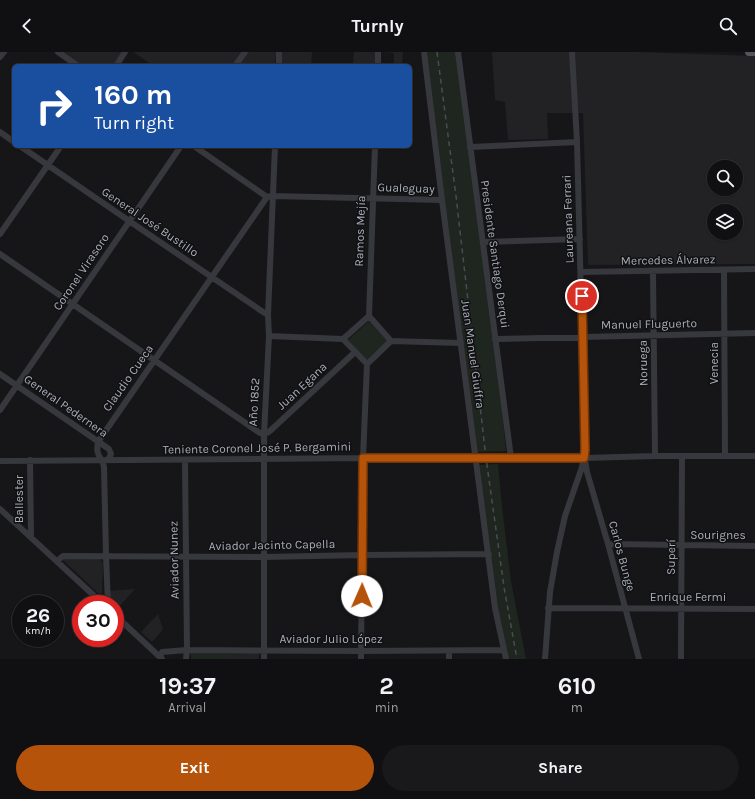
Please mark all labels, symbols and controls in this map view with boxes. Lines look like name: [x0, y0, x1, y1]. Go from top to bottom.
icon: back: [16, 15, 38, 37]
text: Turnly: [351, 15, 404, 37]
icon: search: [717, 15, 739, 37]
text: 160 m: [94, 78, 172, 111]
icon: right: [28, 80, 80, 132]
text: Turn right: [94, 112, 174, 134]
map controls: [707, 160, 743, 240]
button: search: [707, 160, 743, 196]
street label: Laureana Ferrari: [559, 174, 577, 264]
street label: Presidente Santiago Derqui: [478, 179, 512, 329]
street label: Gualeguay: [377, 180, 435, 196]
street label: General José Bustillo: [99, 184, 201, 260]
street label: Ramos Mejía: [352, 195, 368, 267]
button: layers: [707, 204, 743, 240]
street label: Coronel Virasoro: [50, 231, 112, 313]
street label: Mercedes Álvarez: [621, 251, 716, 268]
pin: [565, 279, 599, 313]
icon: arrive: [571, 285, 593, 307]
street label: Juan Manuel Giuffra: [458, 298, 488, 410]
street label: Manuel Fluguerto: [601, 316, 697, 332]
street label: Noruega: [636, 340, 650, 386]
street label: Claudio Cueca: [100, 342, 156, 414]
street label: Venecia: [707, 342, 721, 384]
street label: Juan Egana: [274, 359, 330, 413]
street label: General Pedernera: [21, 372, 111, 440]
street label: Año 1852: [246, 377, 262, 427]
street label: Teniente Coronel José P. Bergamini: [163, 439, 351, 457]
street label: Ballester: [12, 474, 26, 523]
street label: Carlos Bunge: [606, 519, 638, 593]
street label: Aviador Nunez: [166, 520, 182, 599]
street label: Sourignes: [690, 528, 746, 542]
street label: Aviador Jacinto Capella: [209, 537, 335, 553]
street label: Superí: [664, 539, 678, 575]
position arrow: [341, 575, 383, 617]
street label: Enrique Fermi: [650, 590, 726, 604]
speed limit sign: 30: [72, 595, 124, 647]
text: 26: [26, 604, 50, 627]
text: km/h: [25, 625, 51, 637]
street label: Aviador Julio López: [279, 632, 383, 646]
text: 19:37: [159, 672, 216, 700]
text: 2: [379, 672, 394, 700]
text: 610: [558, 672, 596, 700]
text: Arrival: [168, 700, 206, 715]
text: min: [375, 700, 399, 715]
text: m: [571, 700, 583, 715]
button: Exit: [16, 745, 374, 791]
button: Share: [382, 745, 739, 791]

